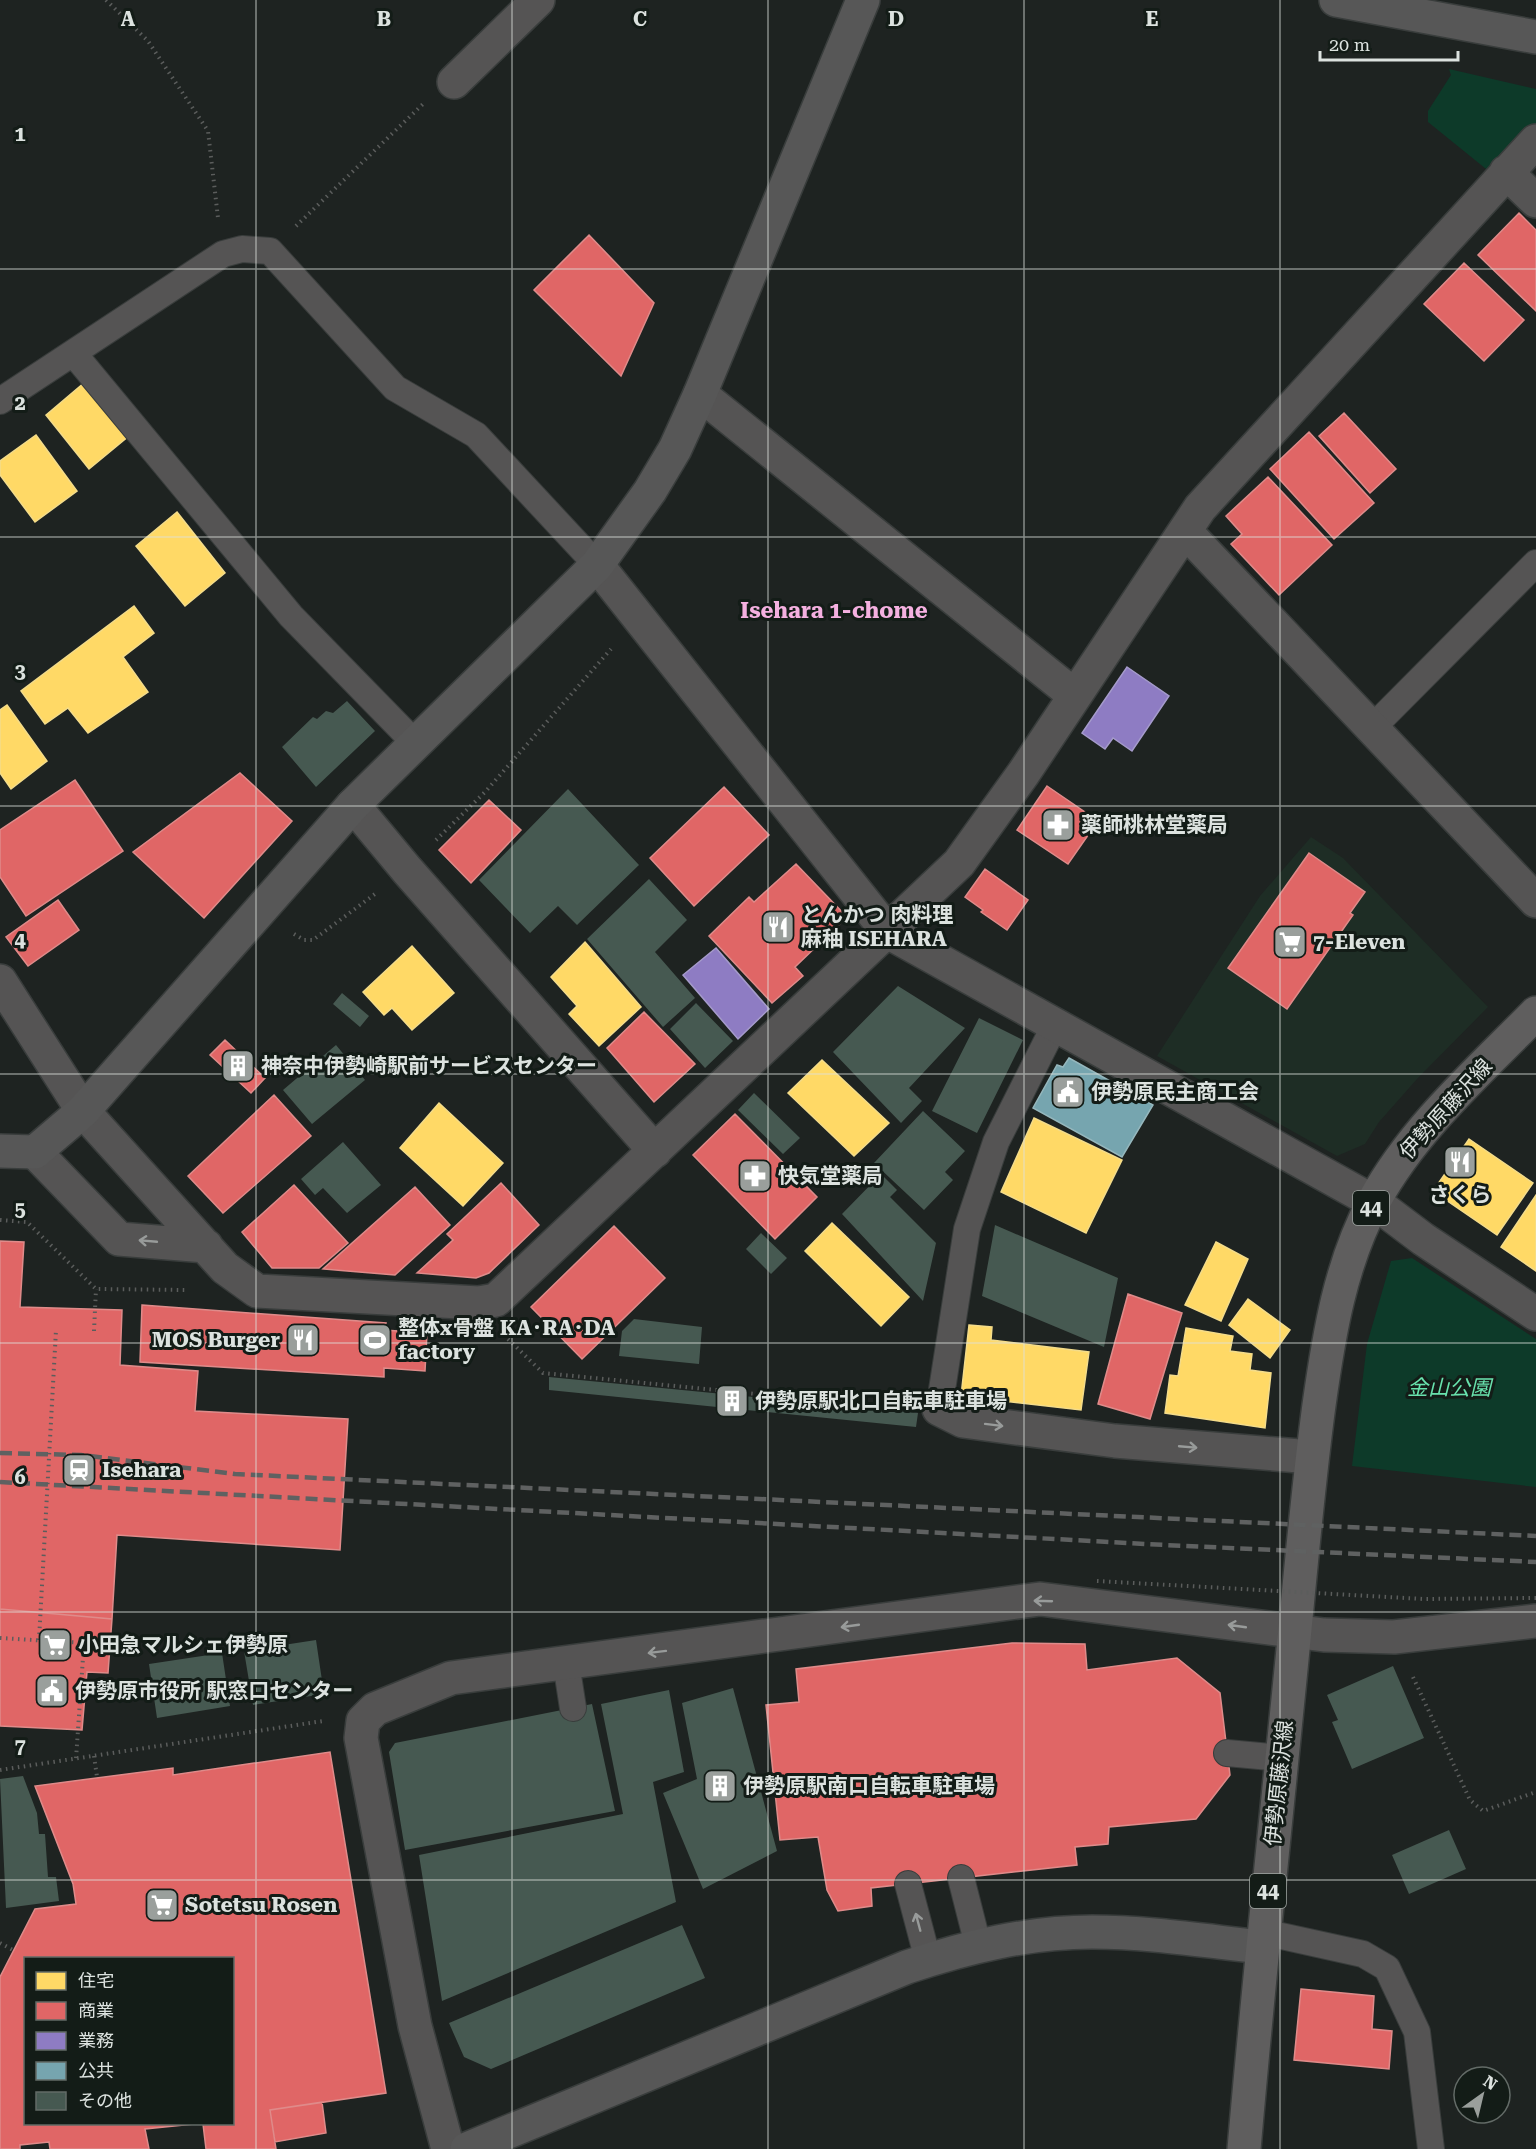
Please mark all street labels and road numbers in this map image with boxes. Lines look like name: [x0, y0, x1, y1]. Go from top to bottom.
street label: 伊勢原藤沢線: [1395, 1054, 1497, 1164]
road number: 44: [1353, 1191, 1389, 1225]
street label: 伊勢原藤沢線: [1260, 1719, 1298, 1847]
road number: 44: [1250, 1874, 1286, 1908]

